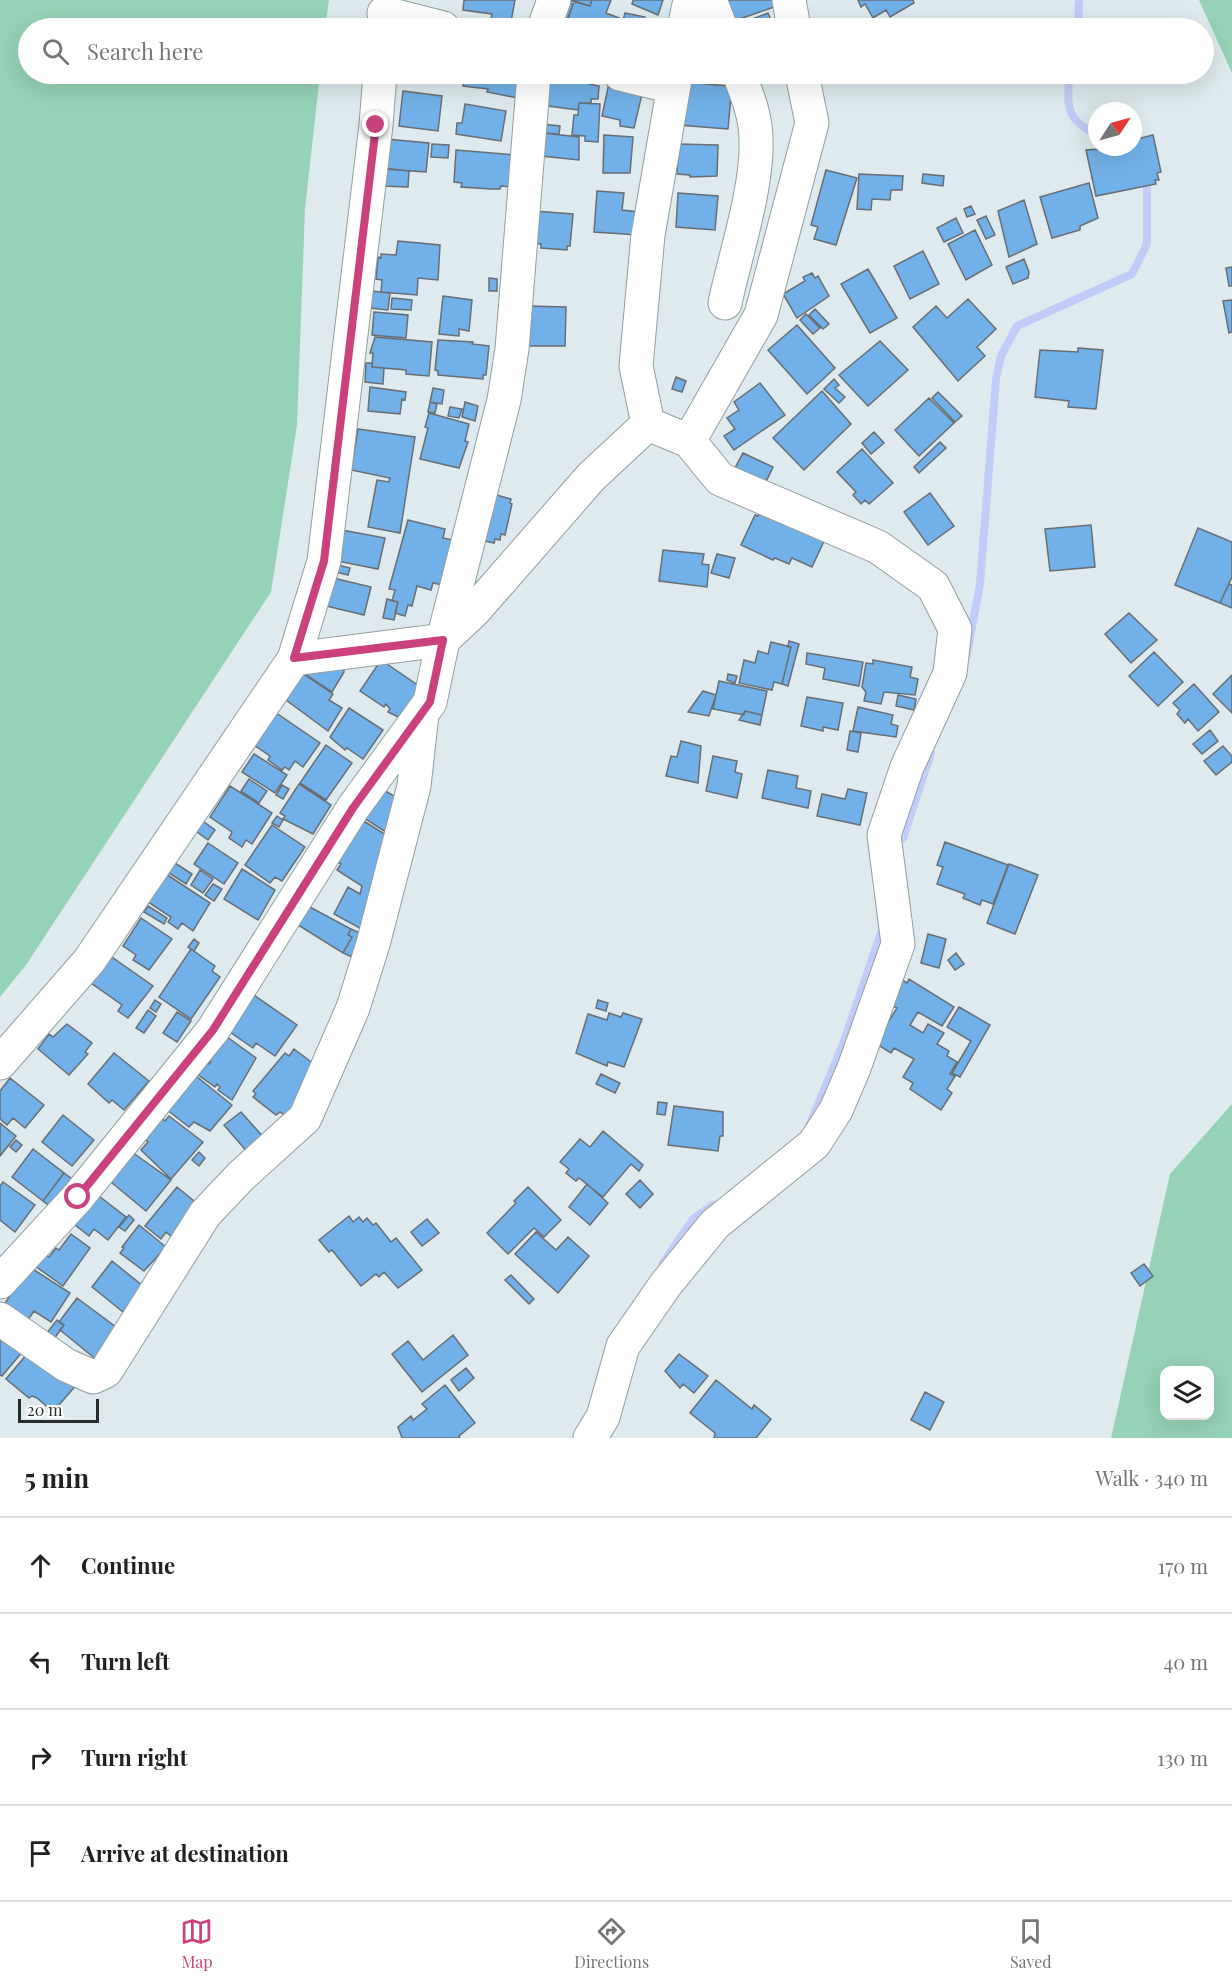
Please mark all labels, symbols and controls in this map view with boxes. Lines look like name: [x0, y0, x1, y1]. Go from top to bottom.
search box: [18, 18, 1214, 84]
icon: search: [39, 35, 72, 68]
text: Search here: [87, 36, 203, 66]
north arrow: [1088, 102, 1142, 156]
route end: [362, 111, 388, 137]
route start: [64, 1183, 90, 1209]
map controls: [1160, 1366, 1214, 1420]
button: layers: [1160, 1366, 1214, 1420]
scale bar: [18, 1396, 99, 1424]
text: 20 m: [27, 1399, 62, 1420]
text: 5 min: [24, 1460, 89, 1495]
text: Walk · 340 m: [1096, 1464, 1208, 1491]
icon: ahead: [24, 1549, 57, 1582]
text: Continue: [81, 1550, 175, 1580]
text: 170 m: [1158, 1552, 1208, 1579]
icon: left: [24, 1645, 57, 1678]
text: Turn left: [81, 1646, 170, 1676]
text: 40 m: [1163, 1648, 1208, 1675]
icon: right: [24, 1741, 57, 1774]
text: Turn right: [81, 1742, 187, 1772]
text: 130 m: [1157, 1744, 1208, 1771]
icon: arrive: [24, 1837, 57, 1870]
text: Arrive at destination: [81, 1838, 289, 1868]
tab: Map: [180, 1915, 213, 1972]
tab: Directions: [574, 1915, 649, 1972]
tab: Saved: [1010, 1915, 1052, 1972]

